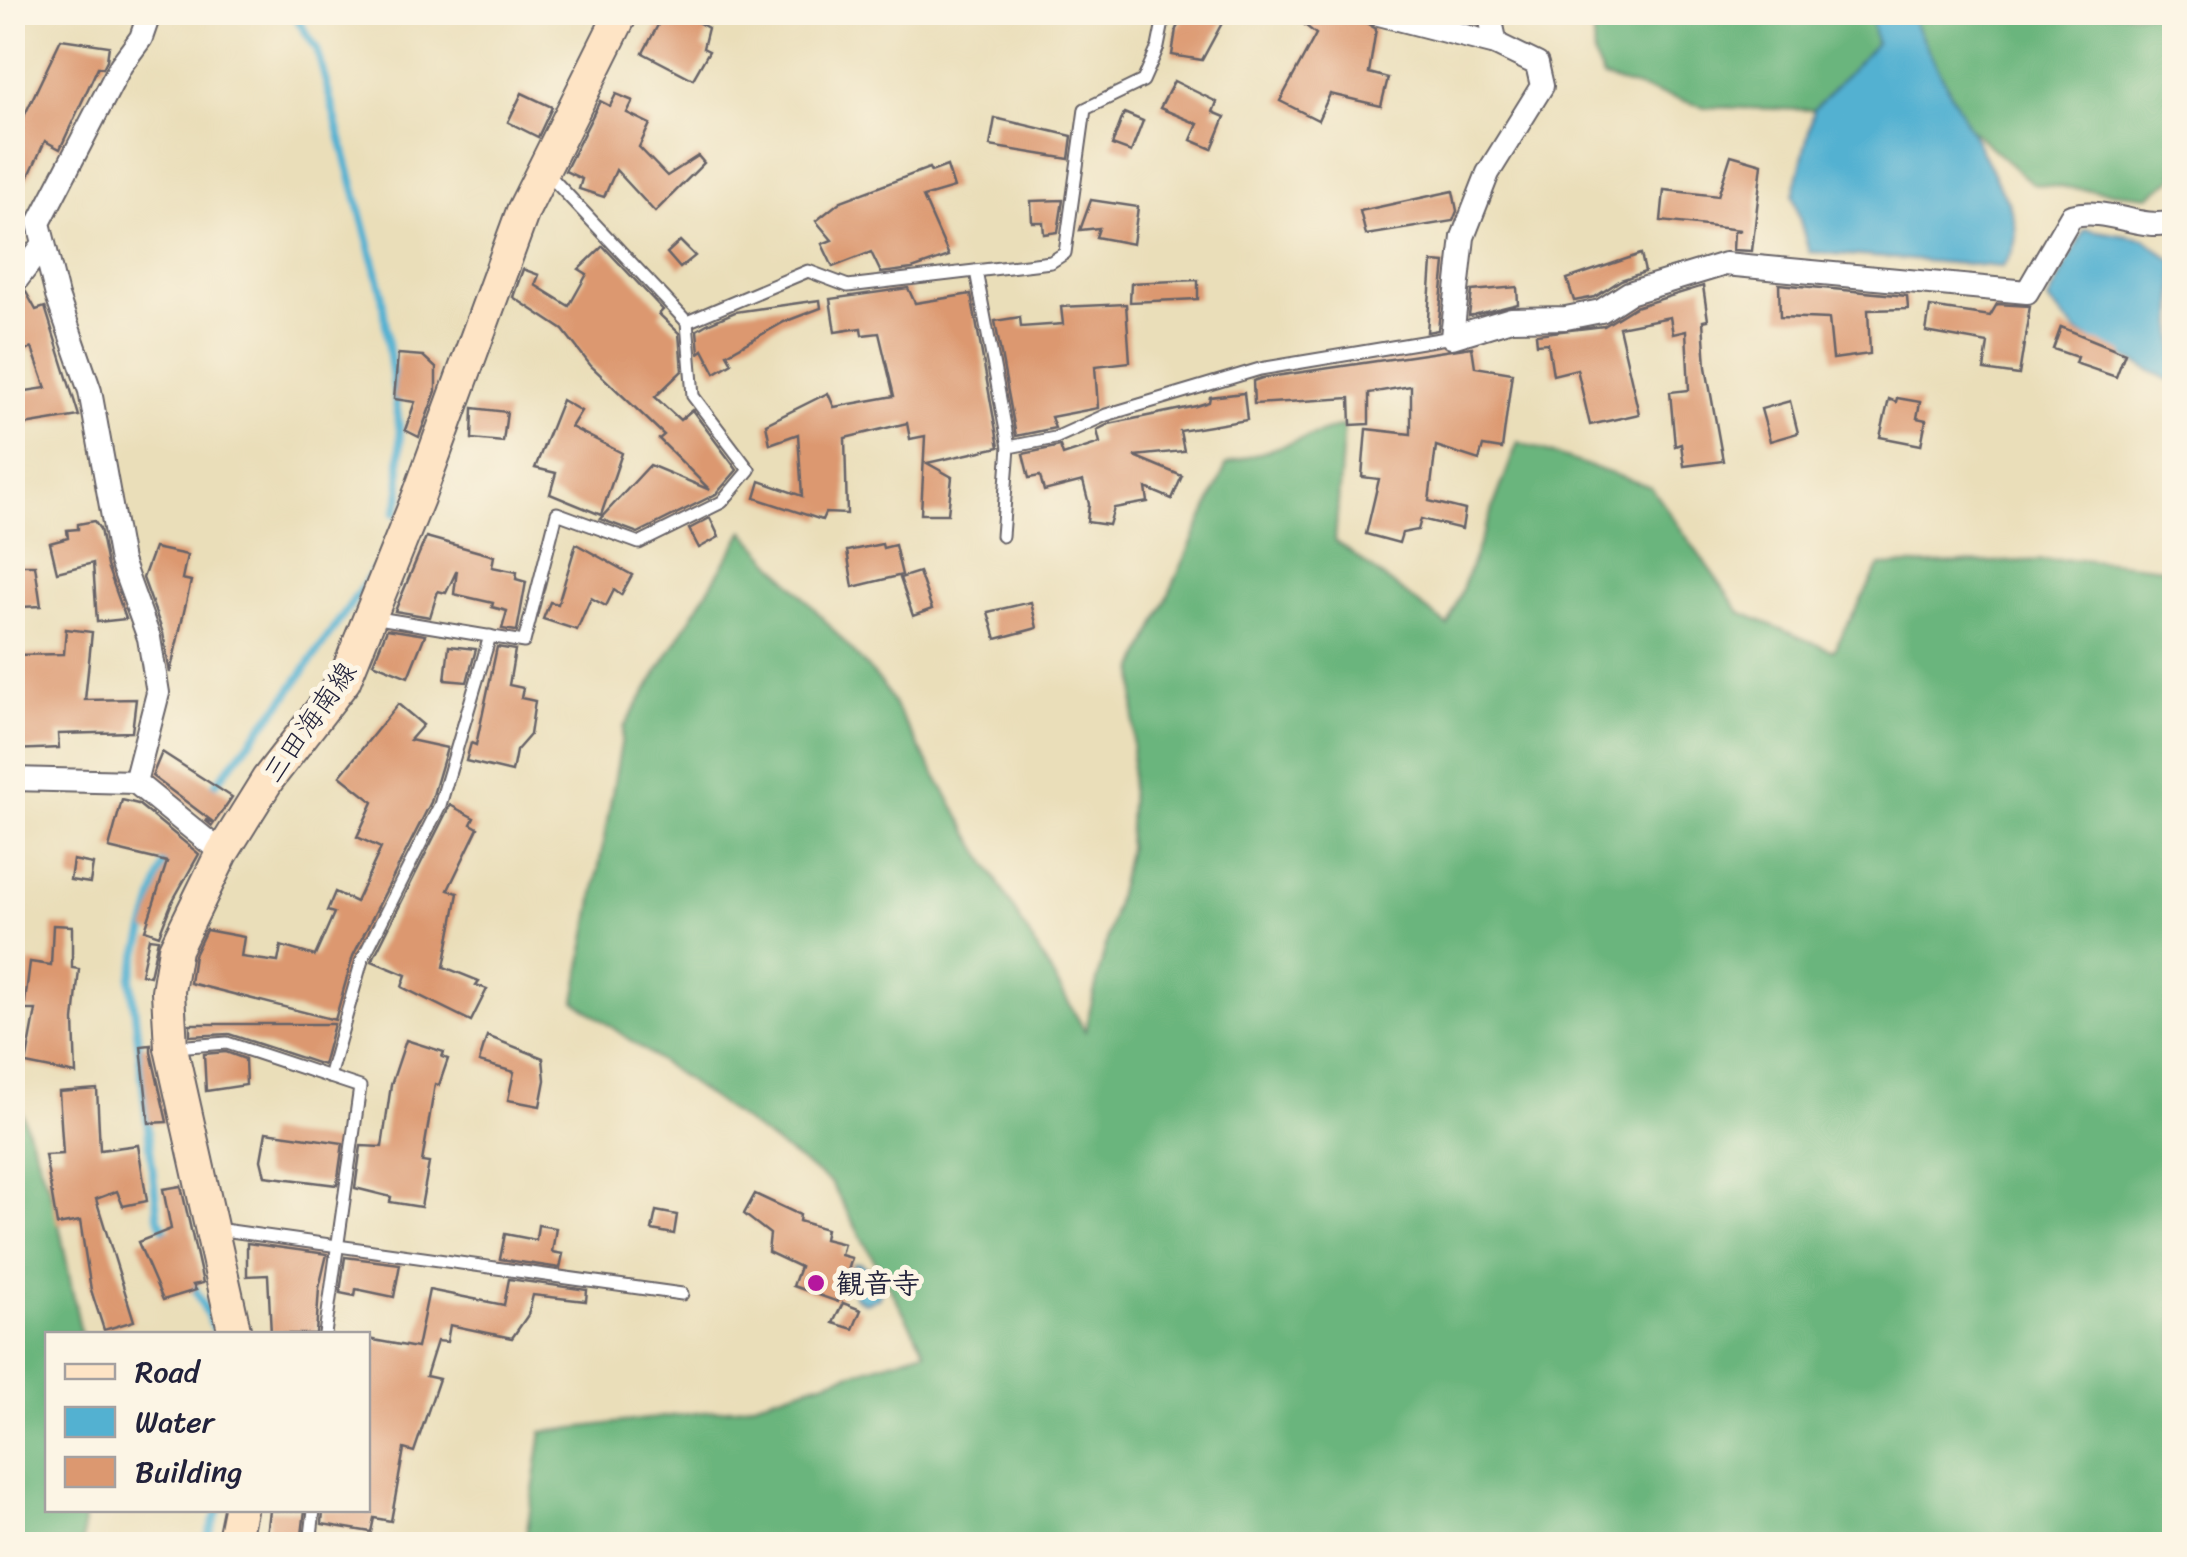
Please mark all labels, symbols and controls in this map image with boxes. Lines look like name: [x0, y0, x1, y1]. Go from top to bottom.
street label: 三田海南線: [249, 651, 370, 794]
place label: 観音寺: [836, 1259, 920, 1308]
marker: 観音寺: [805, 1272, 827, 1294]
legend: [45, 1332, 370, 1512]
text: Road: [135, 1345, 202, 1399]
text: Water: [135, 1395, 216, 1449]
text: Building: [135, 1445, 242, 1499]

